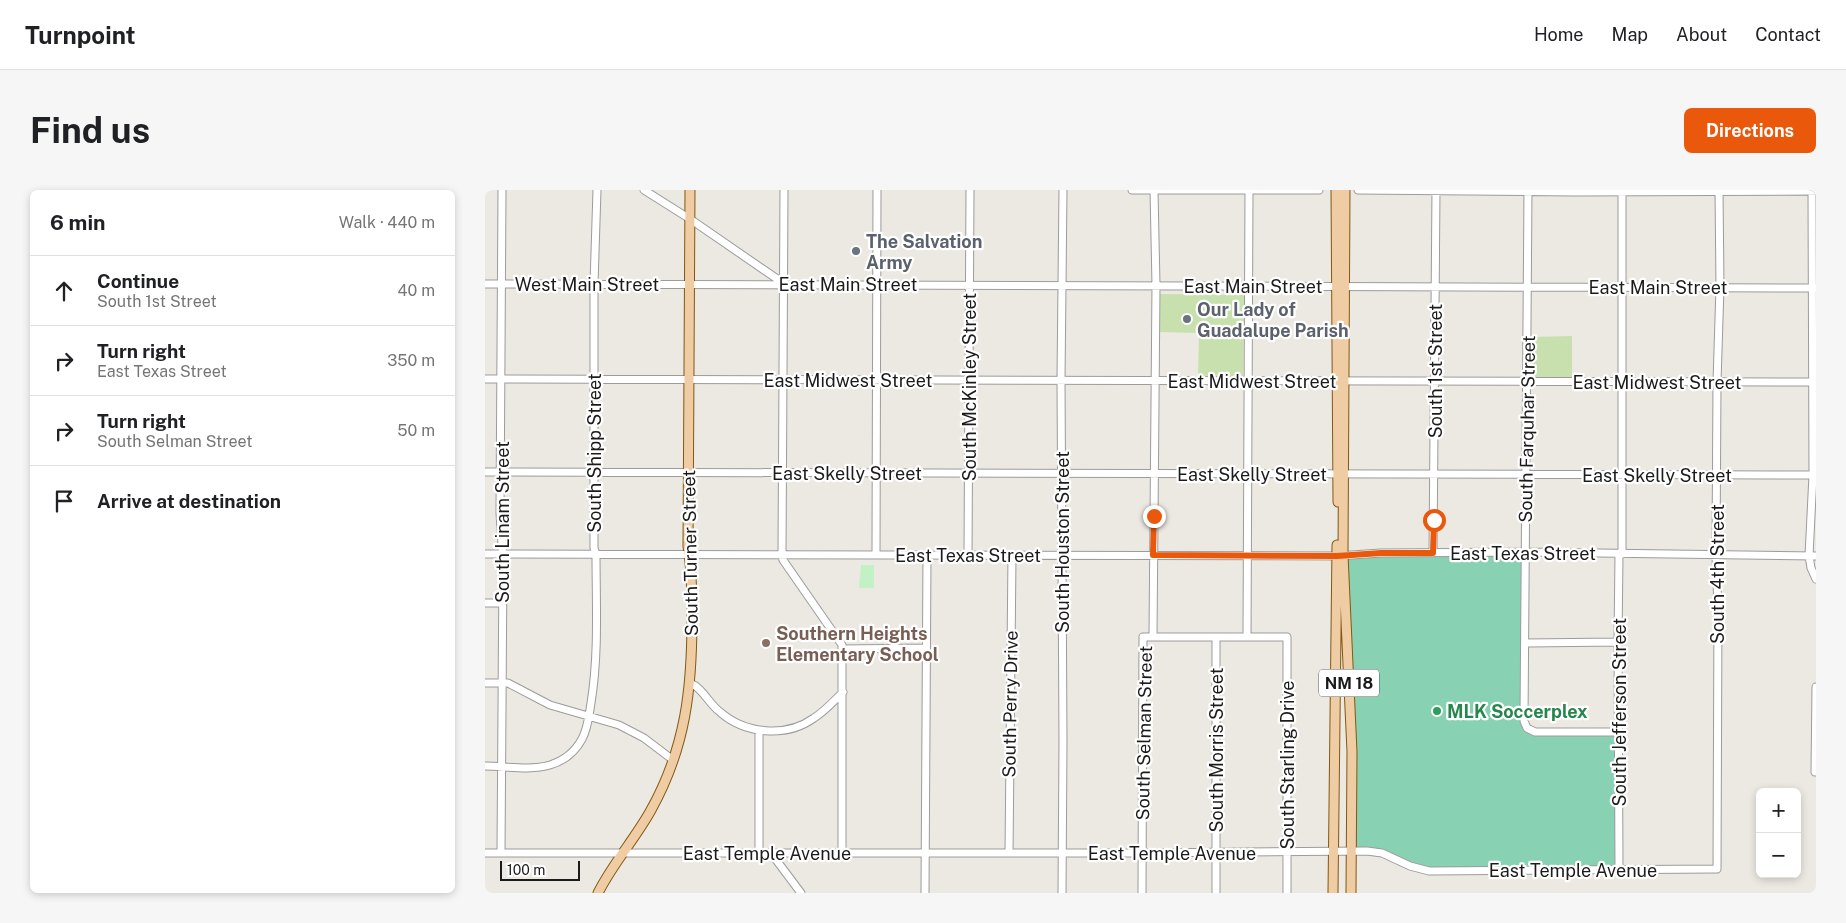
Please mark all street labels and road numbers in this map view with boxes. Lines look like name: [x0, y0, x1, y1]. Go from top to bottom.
street label: West Main Street: [515, 274, 659, 295]
street label: East Main Street: [779, 274, 917, 295]
street label: East Main Street: [1184, 276, 1322, 297]
street label: East Main Street: [1589, 277, 1727, 298]
street label: South McKinley Street: [959, 293, 980, 481]
street label: South 1st Street: [1425, 304, 1446, 438]
street label: South Farquhar Street: [1515, 335, 1539, 523]
street label: East Midwest Street: [763, 370, 933, 391]
street label: East Midwest Street: [1167, 371, 1337, 392]
street label: East Midwest Street: [1572, 372, 1742, 393]
street label: South Shipp Street: [584, 373, 605, 533]
street label: South Linam Street: [492, 441, 513, 603]
street label: South Houston Street: [1052, 451, 1073, 633]
street label: East Skelly Street: [772, 463, 922, 484]
street label: East Skelly Street: [1177, 464, 1327, 485]
street label: East Skelly Street: [1582, 465, 1732, 486]
street label: South Turner Street: [678, 470, 702, 636]
street label: South 4th Street: [1707, 504, 1728, 644]
street label: East Texas Street: [1450, 543, 1596, 564]
street label: East Texas Street: [895, 545, 1041, 566]
street label: South Jefferson Street: [1609, 618, 1630, 806]
street label: South Perry Drive: [998, 630, 1022, 778]
street label: South Selman Street: [1132, 645, 1156, 821]
street label: South Morris Street: [1206, 668, 1227, 832]
road number: NM 18: [1319, 669, 1379, 696]
street label: South Starling Drive: [1277, 680, 1298, 850]
street label: East Temple Avenue: [683, 843, 851, 864]
street label: East Temple Avenue: [1088, 843, 1256, 864]
street label: East Temple Avenue: [1489, 860, 1657, 881]

